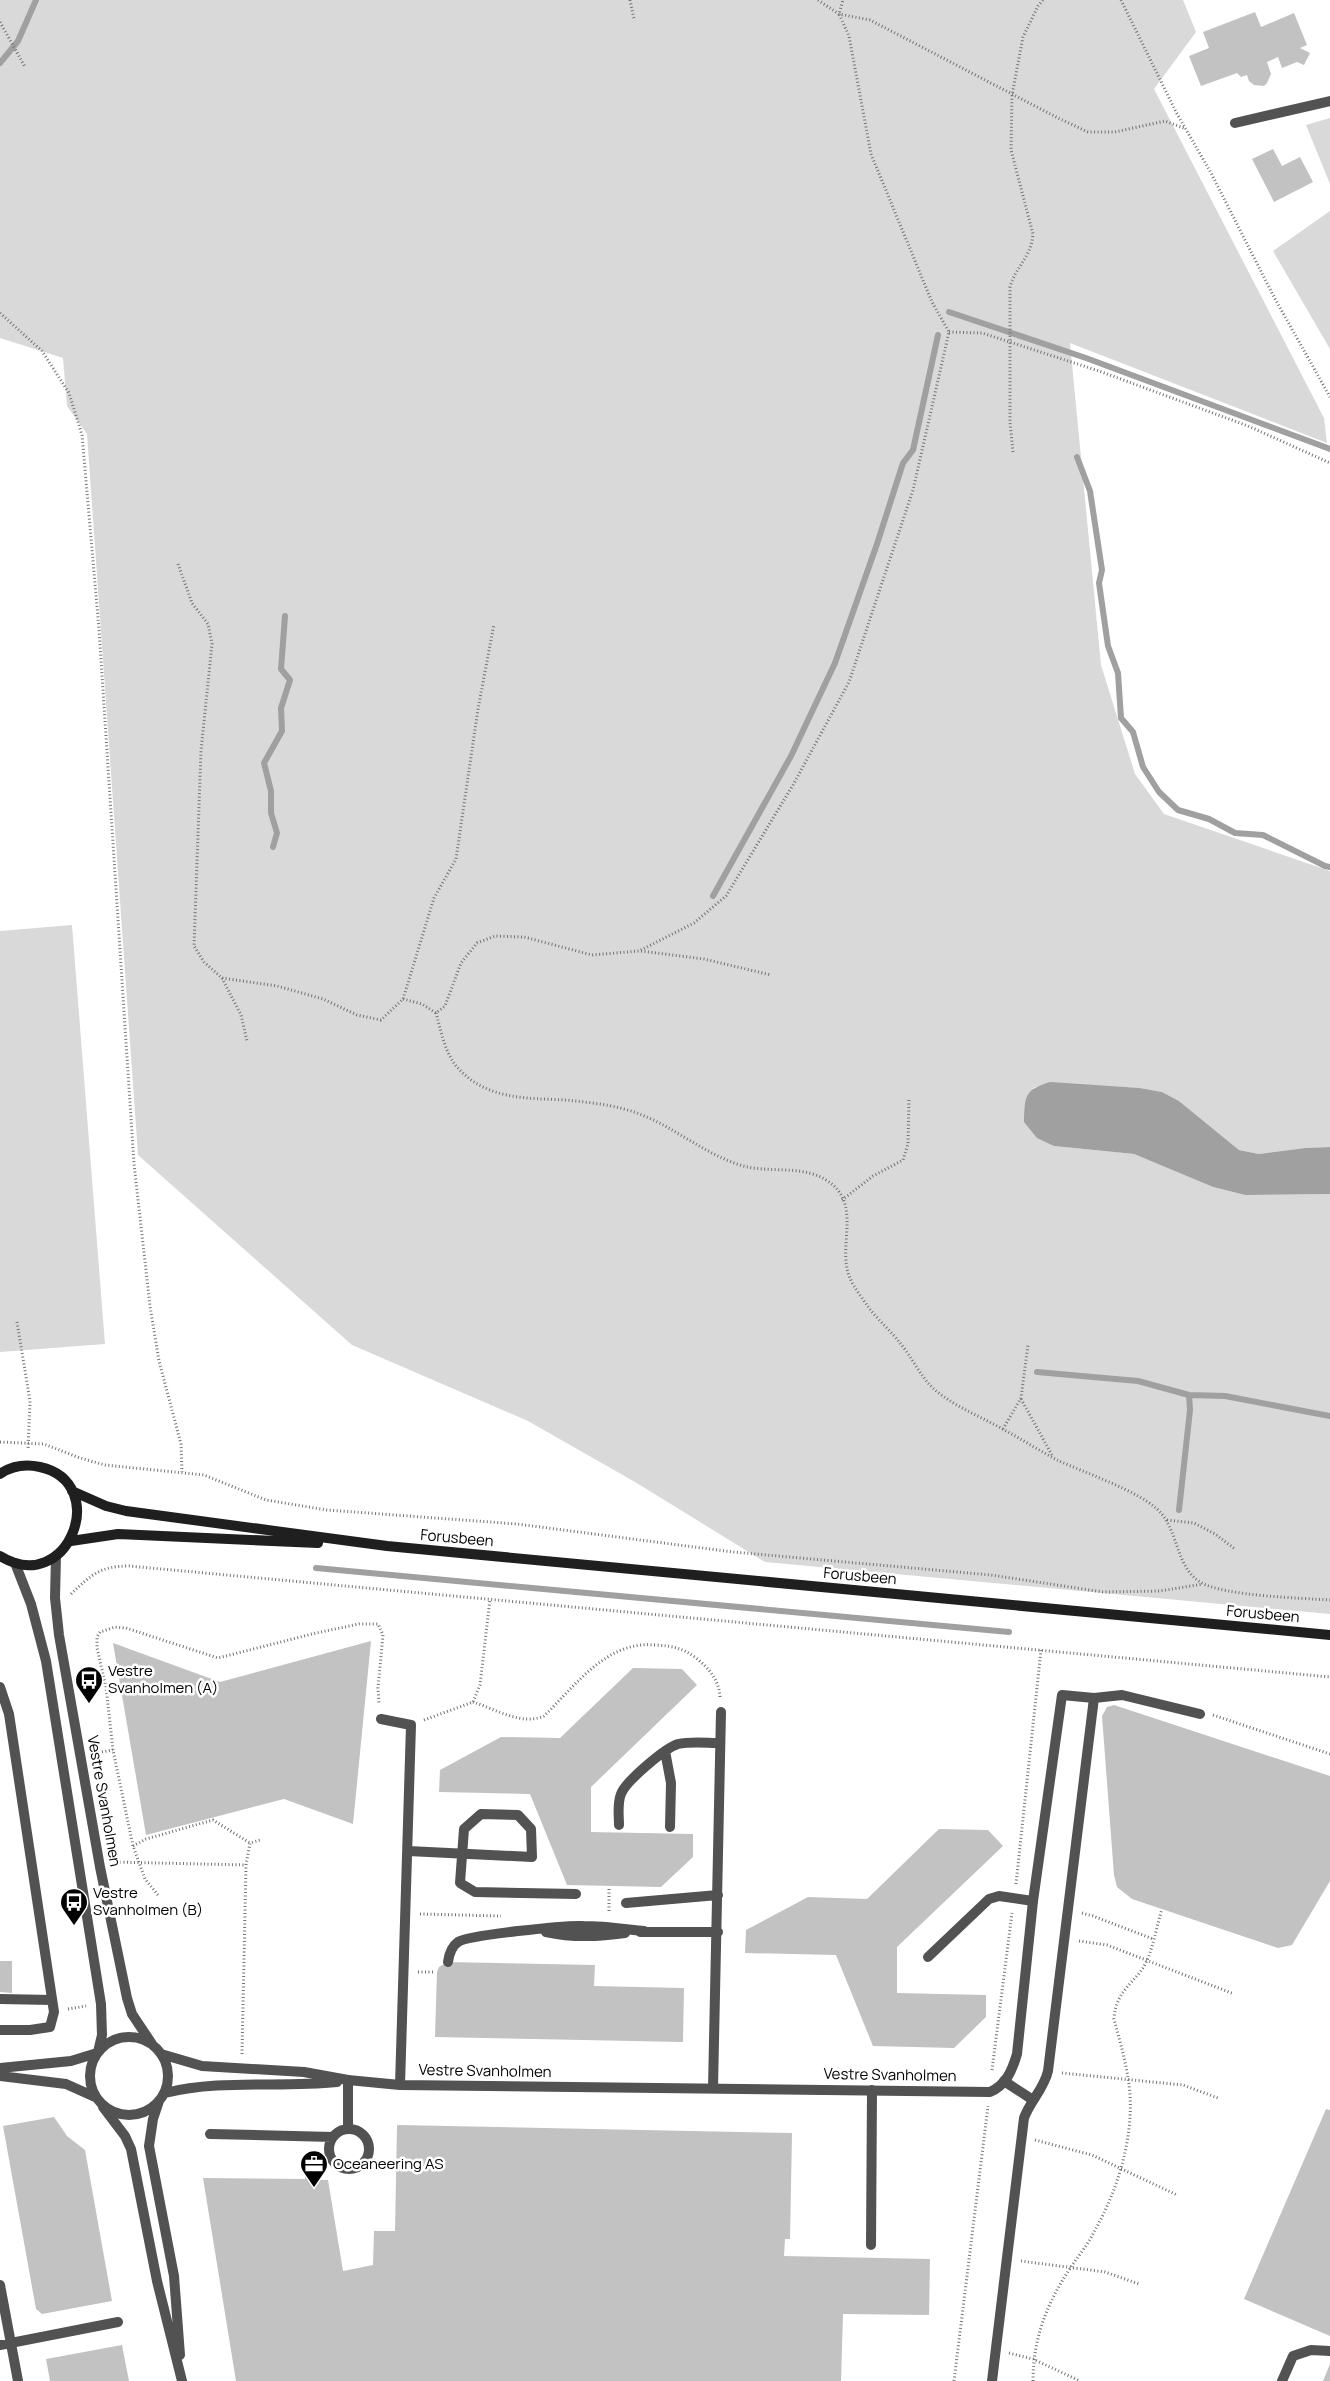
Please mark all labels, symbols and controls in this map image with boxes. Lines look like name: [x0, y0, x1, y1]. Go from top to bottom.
street label: Forusbeen: [420, 1524, 495, 1551]
street label: Forusbeen: [823, 1562, 898, 1589]
street label: Forusbeen: [1226, 1600, 1301, 1627]
place label: Vestre Svanholmen (A): [108, 1660, 218, 1698]
bus stop icon: Vestre Svanholmen (A): [74, 1665, 104, 1704]
street label: Vestre Svanholmen: [83, 1734, 126, 1868]
place label: Vestre Svanholmen (B): [93, 1882, 203, 1920]
bus stop icon: Vestre Svanholmen (B): [59, 1887, 89, 1926]
street label: Vestre Svanholmen: [418, 2059, 552, 2082]
street label: Vestre Svanholmen: [823, 2063, 957, 2086]
office icon: Oceaneering AS: [299, 2149, 329, 2188]
place label: Oceaneering AS: [333, 2153, 443, 2174]

